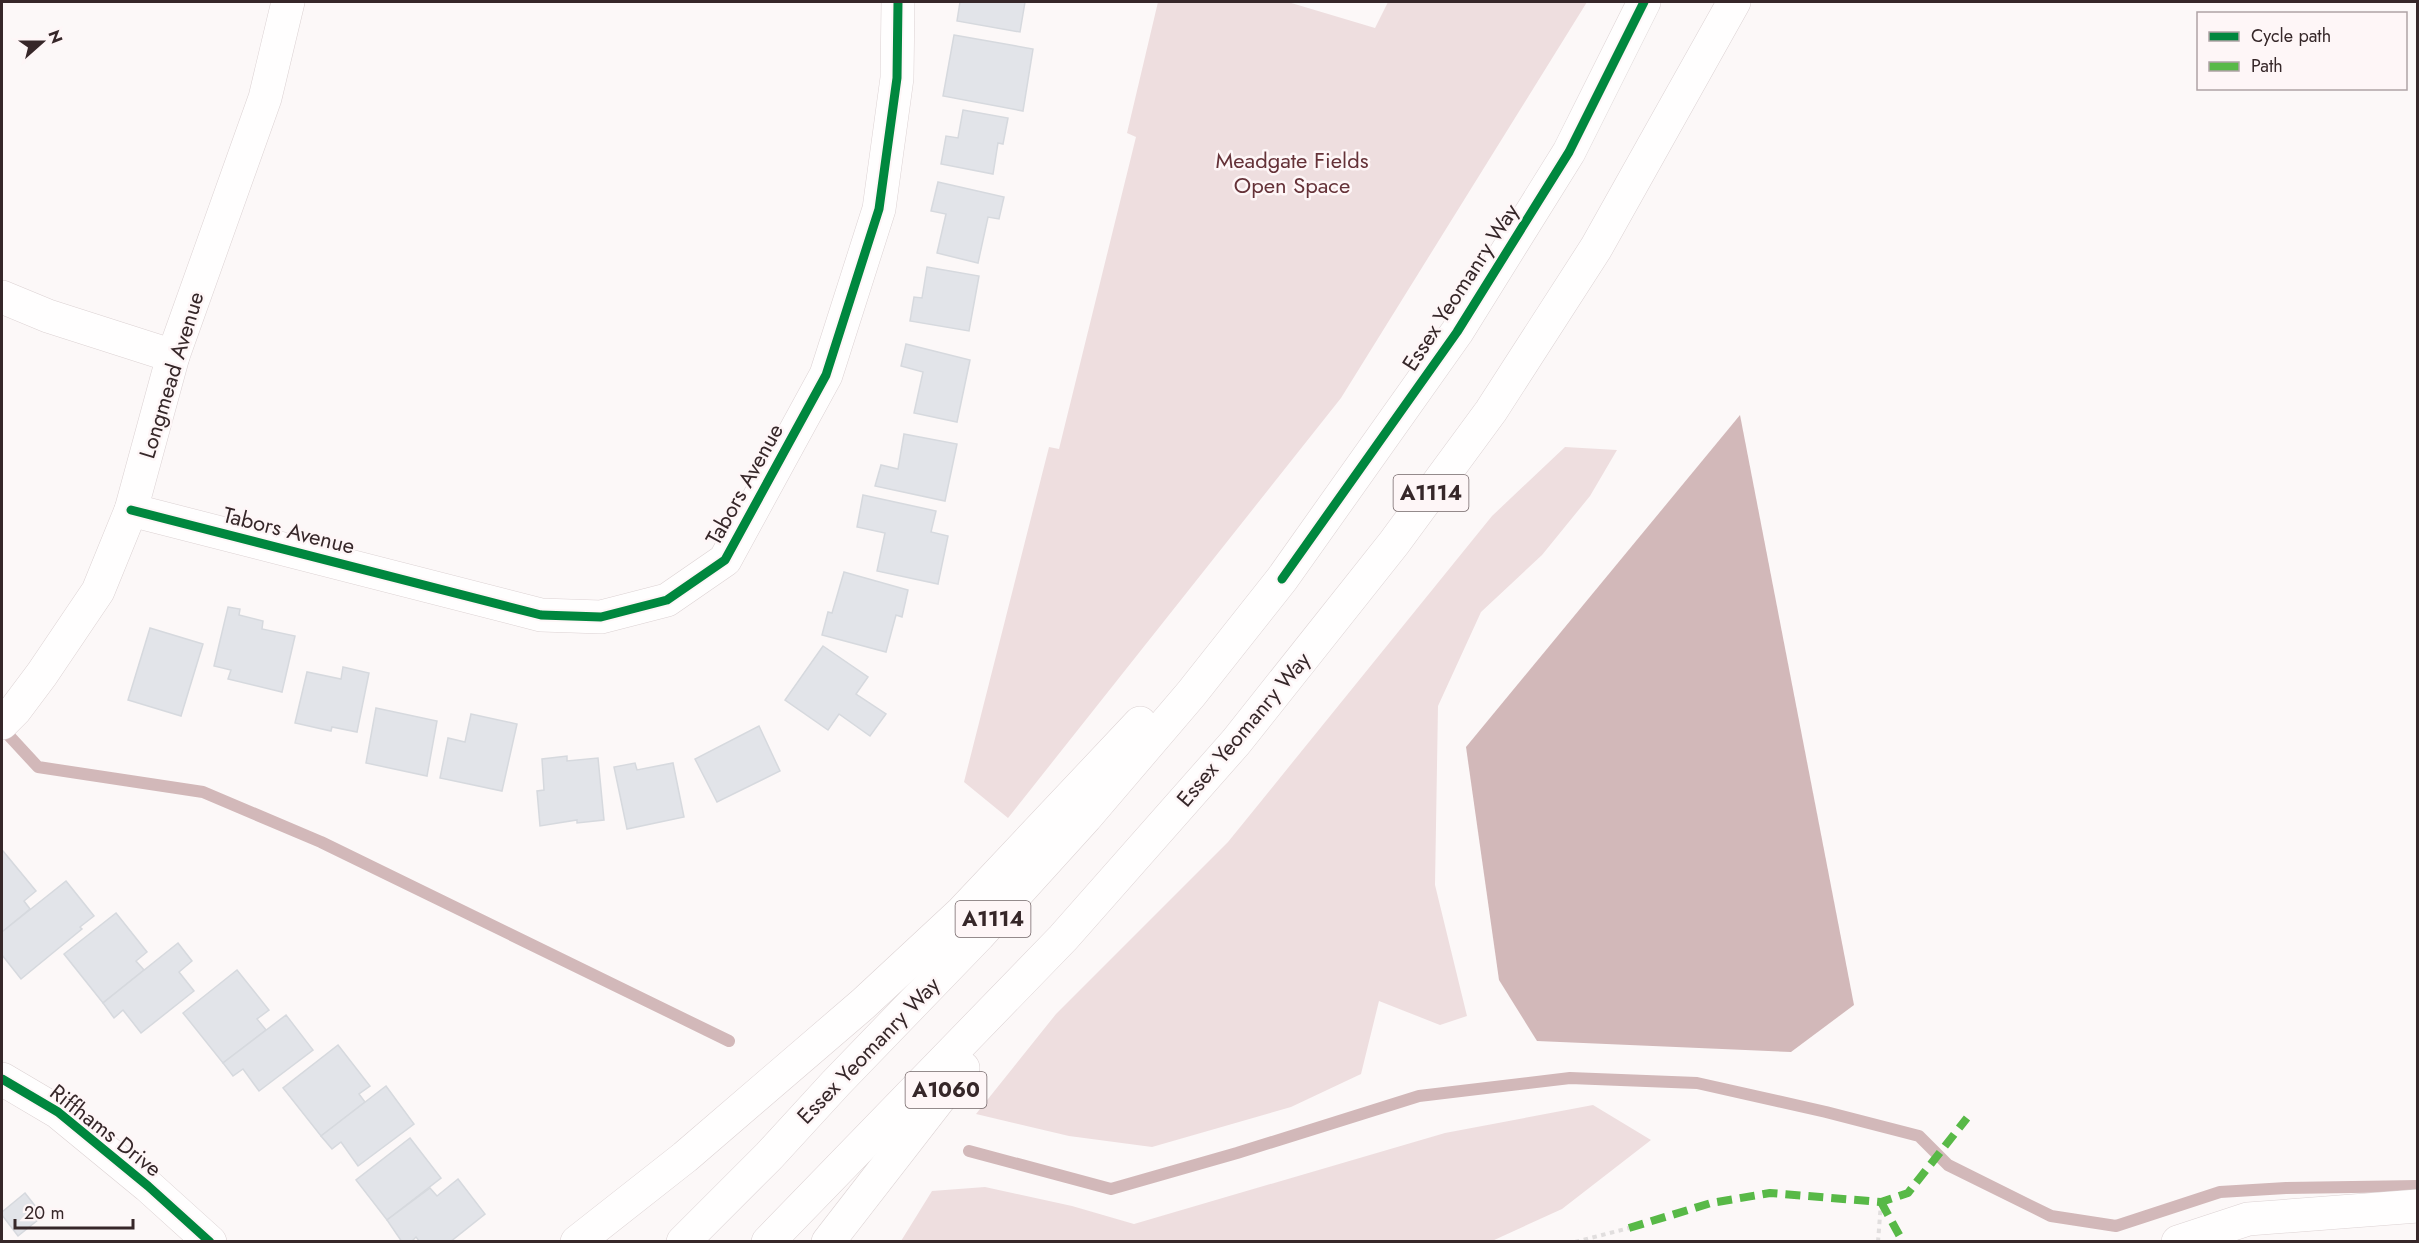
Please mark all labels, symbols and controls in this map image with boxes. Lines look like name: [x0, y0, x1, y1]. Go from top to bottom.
north arrow: [12, 12, 72, 72]
legend: [2197, 12, 2407, 90]
text: Cycle path: [2251, 23, 2331, 49]
text: N: [43, 27, 69, 47]
text: Path: [2251, 53, 2283, 79]
park label: Meadgate Fields Open Space: [1215, 144, 1369, 201]
street label: Essex Yeomanry Way: [1394, 197, 1526, 377]
street label: Longmead Avenue: [130, 288, 212, 462]
street label: Tabors Avenue: [697, 417, 791, 551]
road number: A1114: [1394, 475, 1468, 511]
street label: Tabors Avenue: [220, 498, 358, 562]
street label: Essex Yeomanry Way: [1168, 644, 1318, 813]
road number: A1114: [956, 901, 1030, 937]
street label: Essex Yeomanry Way: [789, 969, 947, 1131]
road number: A1060: [906, 1072, 986, 1108]
street label: Riffhams Drive: [43, 1076, 169, 1184]
scale bar: [15, 1192, 134, 1230]
text: 20 m: [24, 1200, 64, 1226]

